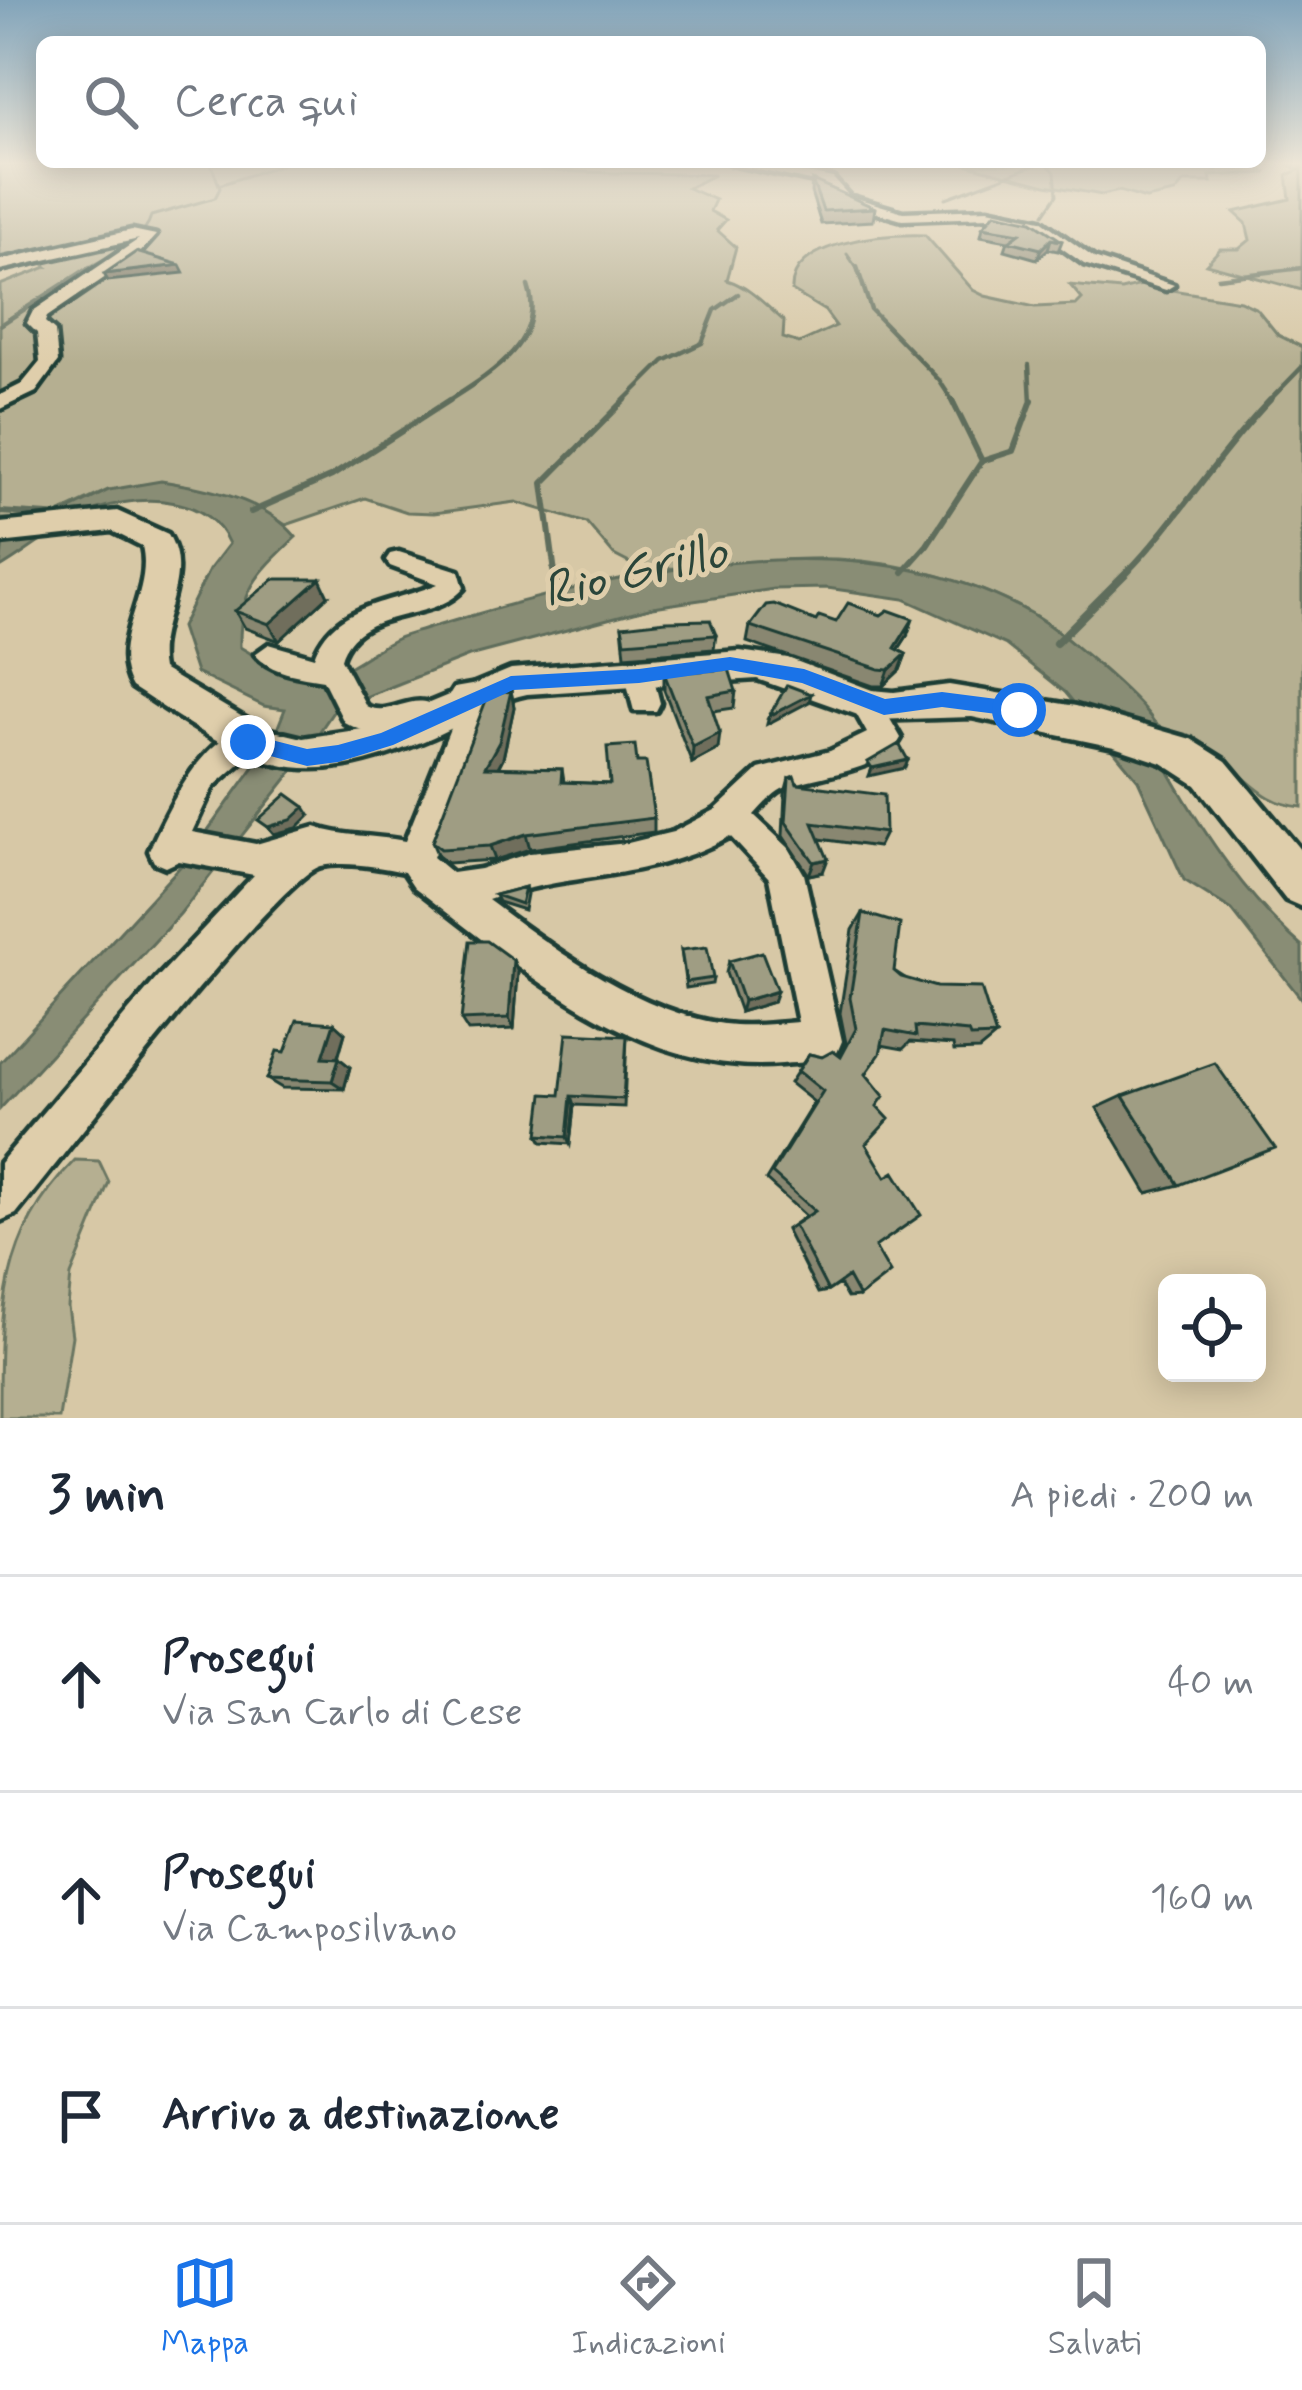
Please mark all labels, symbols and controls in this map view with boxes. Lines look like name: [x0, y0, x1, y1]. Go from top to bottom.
search box: [36, 36, 1266, 168]
icon: search: [78, 69, 144, 135]
text: Cerca qui: [174, 73, 358, 132]
water label: Rio Grillo: [536, 519, 735, 626]
route start: [992, 683, 1046, 737]
route end: [221, 715, 275, 769]
map controls: [1158, 1274, 1266, 1382]
button: locate: [1158, 1274, 1266, 1382]
text: 3 min: [48, 1463, 166, 1529]
text: A piedi · 200 m: [1010, 1471, 1254, 1522]
text: Prosegui: [162, 1629, 315, 1688]
icon: ahead: [48, 1651, 114, 1717]
text: 40 m: [1167, 1658, 1254, 1709]
text: Via San Carlo di Cese: [162, 1688, 523, 1739]
text: Prosegui: [162, 1845, 315, 1904]
icon: ahead: [48, 1867, 114, 1933]
text: 160 m: [1150, 1874, 1254, 1925]
text: Via Camposilvano: [162, 1904, 457, 1955]
icon: arrive: [48, 2083, 114, 2149]
text: Arrivo a destinazione: [162, 2086, 560, 2145]
tab: Mappa: [161, 2250, 249, 2366]
tab: Indicazioni: [571, 2250, 726, 2366]
tab: Salvati: [1048, 2250, 1141, 2366]

